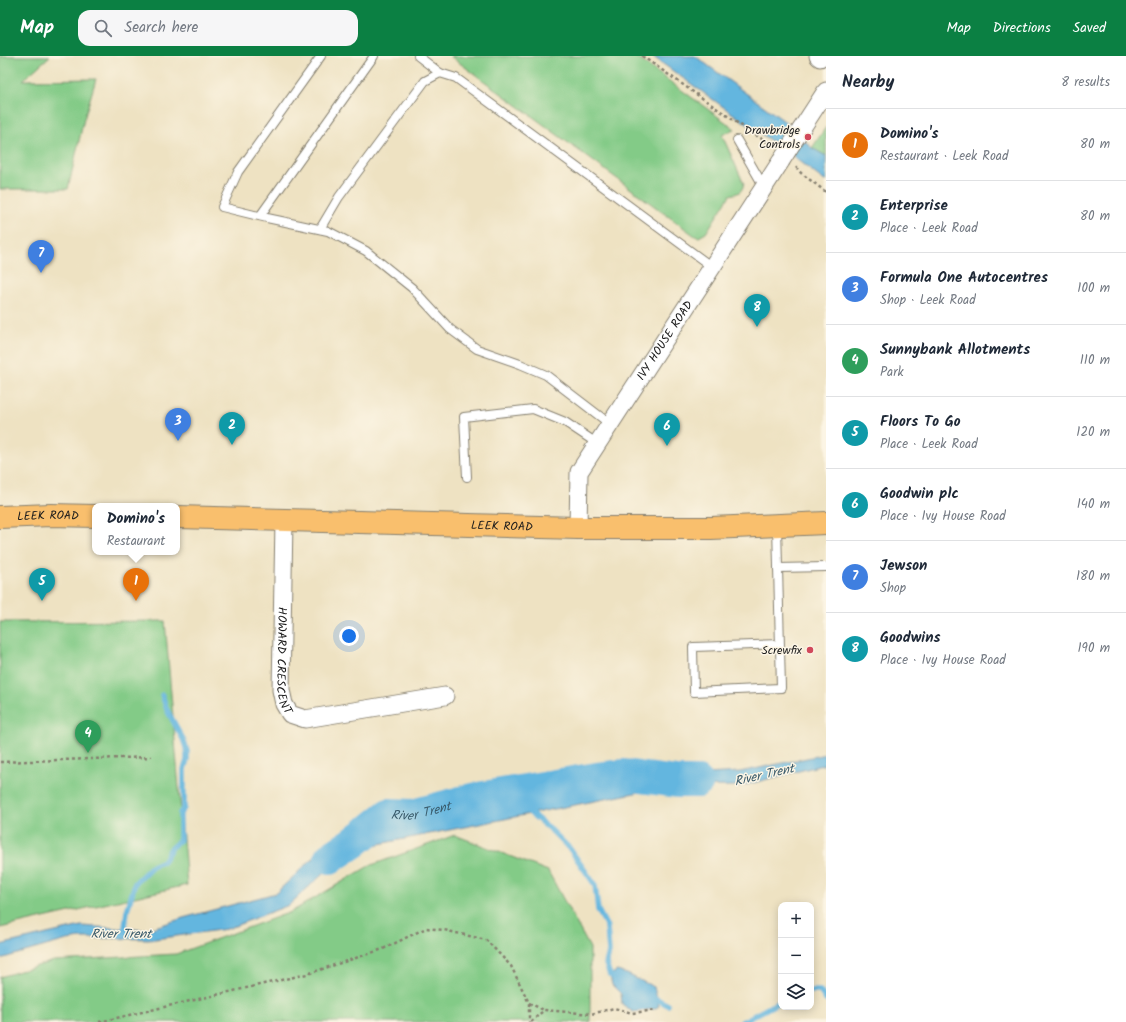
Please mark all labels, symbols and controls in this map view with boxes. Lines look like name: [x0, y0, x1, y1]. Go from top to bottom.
search box: [78, 10, 358, 46]
text: Map: [20, 13, 54, 43]
text: Search here: [124, 16, 198, 40]
icon: search: [92, 17, 114, 39]
text: Map: [946, 17, 971, 39]
text: Directions: [993, 17, 1051, 39]
text: Saved: [1073, 17, 1106, 39]
text: Nearby: [842, 69, 894, 96]
text: 8 results: [1061, 72, 1110, 93]
place label: Drawbridge Controls: [744, 121, 801, 154]
text: Domino's: [880, 122, 938, 146]
marker: Drawbridge Controls: [803, 132, 813, 142]
text: 1: [853, 134, 857, 155]
text: 80 m: [1080, 134, 1110, 155]
text: Restaurant · Leek Road: [880, 146, 1008, 167]
text: Enterprise: [880, 194, 948, 218]
text: 2: [851, 206, 859, 227]
text: 80 m: [1080, 206, 1110, 227]
text: Place · Leek Road: [880, 218, 978, 239]
pin: 7: [28, 240, 54, 273]
text: Formula One Autocentres: [880, 266, 1048, 290]
text: 3: [851, 278, 859, 299]
text: 100 m: [1077, 278, 1110, 299]
text: Shop · Leek Road: [880, 290, 976, 311]
pin: 8: [744, 294, 770, 327]
street label: IVY HOUSE ROAD: [632, 297, 698, 384]
text: Sunnybank Allotments: [880, 338, 1030, 362]
text: 4: [851, 350, 859, 371]
text: 110 m: [1080, 350, 1110, 371]
text: Park: [880, 362, 904, 383]
pin: 3: [165, 408, 191, 441]
text: Floors To Go: [880, 410, 961, 434]
pin: 2: [219, 412, 245, 445]
pin: 6: [654, 413, 680, 446]
text: 5: [852, 422, 858, 443]
text: 120 m: [1076, 422, 1110, 443]
text: Place · Leek Road: [880, 434, 978, 455]
text: Goodwin plc: [880, 482, 959, 506]
text: 6: [851, 494, 859, 515]
text: 140 m: [1077, 494, 1110, 515]
popup: [92, 503, 180, 555]
street label: LEEK ROAD: [17, 506, 79, 526]
text: Place · Ivy House Road: [880, 506, 1006, 527]
text: Domino's: [107, 507, 165, 531]
street label: LEEK ROAD: [471, 516, 533, 537]
text: Restaurant: [107, 531, 165, 552]
text: Jewson: [880, 554, 927, 578]
text: 7: [852, 566, 858, 587]
text: 180 m: [1076, 566, 1110, 587]
pin: 5: [29, 568, 55, 601]
pin: 1: [123, 568, 149, 601]
text: Shop: [880, 578, 906, 599]
street label: HOWARD CRESCENT: [271, 607, 298, 720]
your location: [339, 626, 359, 646]
text: Goodwins: [880, 626, 941, 650]
text: 8: [851, 638, 859, 659]
text: 190 m: [1078, 638, 1110, 659]
place label: Screwfix: [761, 641, 803, 660]
marker: Screwfix: [805, 645, 815, 655]
text: Place · Ivy House Road: [880, 650, 1006, 671]
pin: 4: [75, 720, 101, 753]
water label: River Trent: [732, 758, 798, 793]
water label: River Trent: [390, 796, 455, 827]
map controls: [778, 902, 814, 1010]
button: +: [778, 902, 814, 938]
water label: River Trent: [91, 924, 153, 945]
button: −: [778, 938, 814, 974]
button: layers: [778, 974, 814, 1010]

